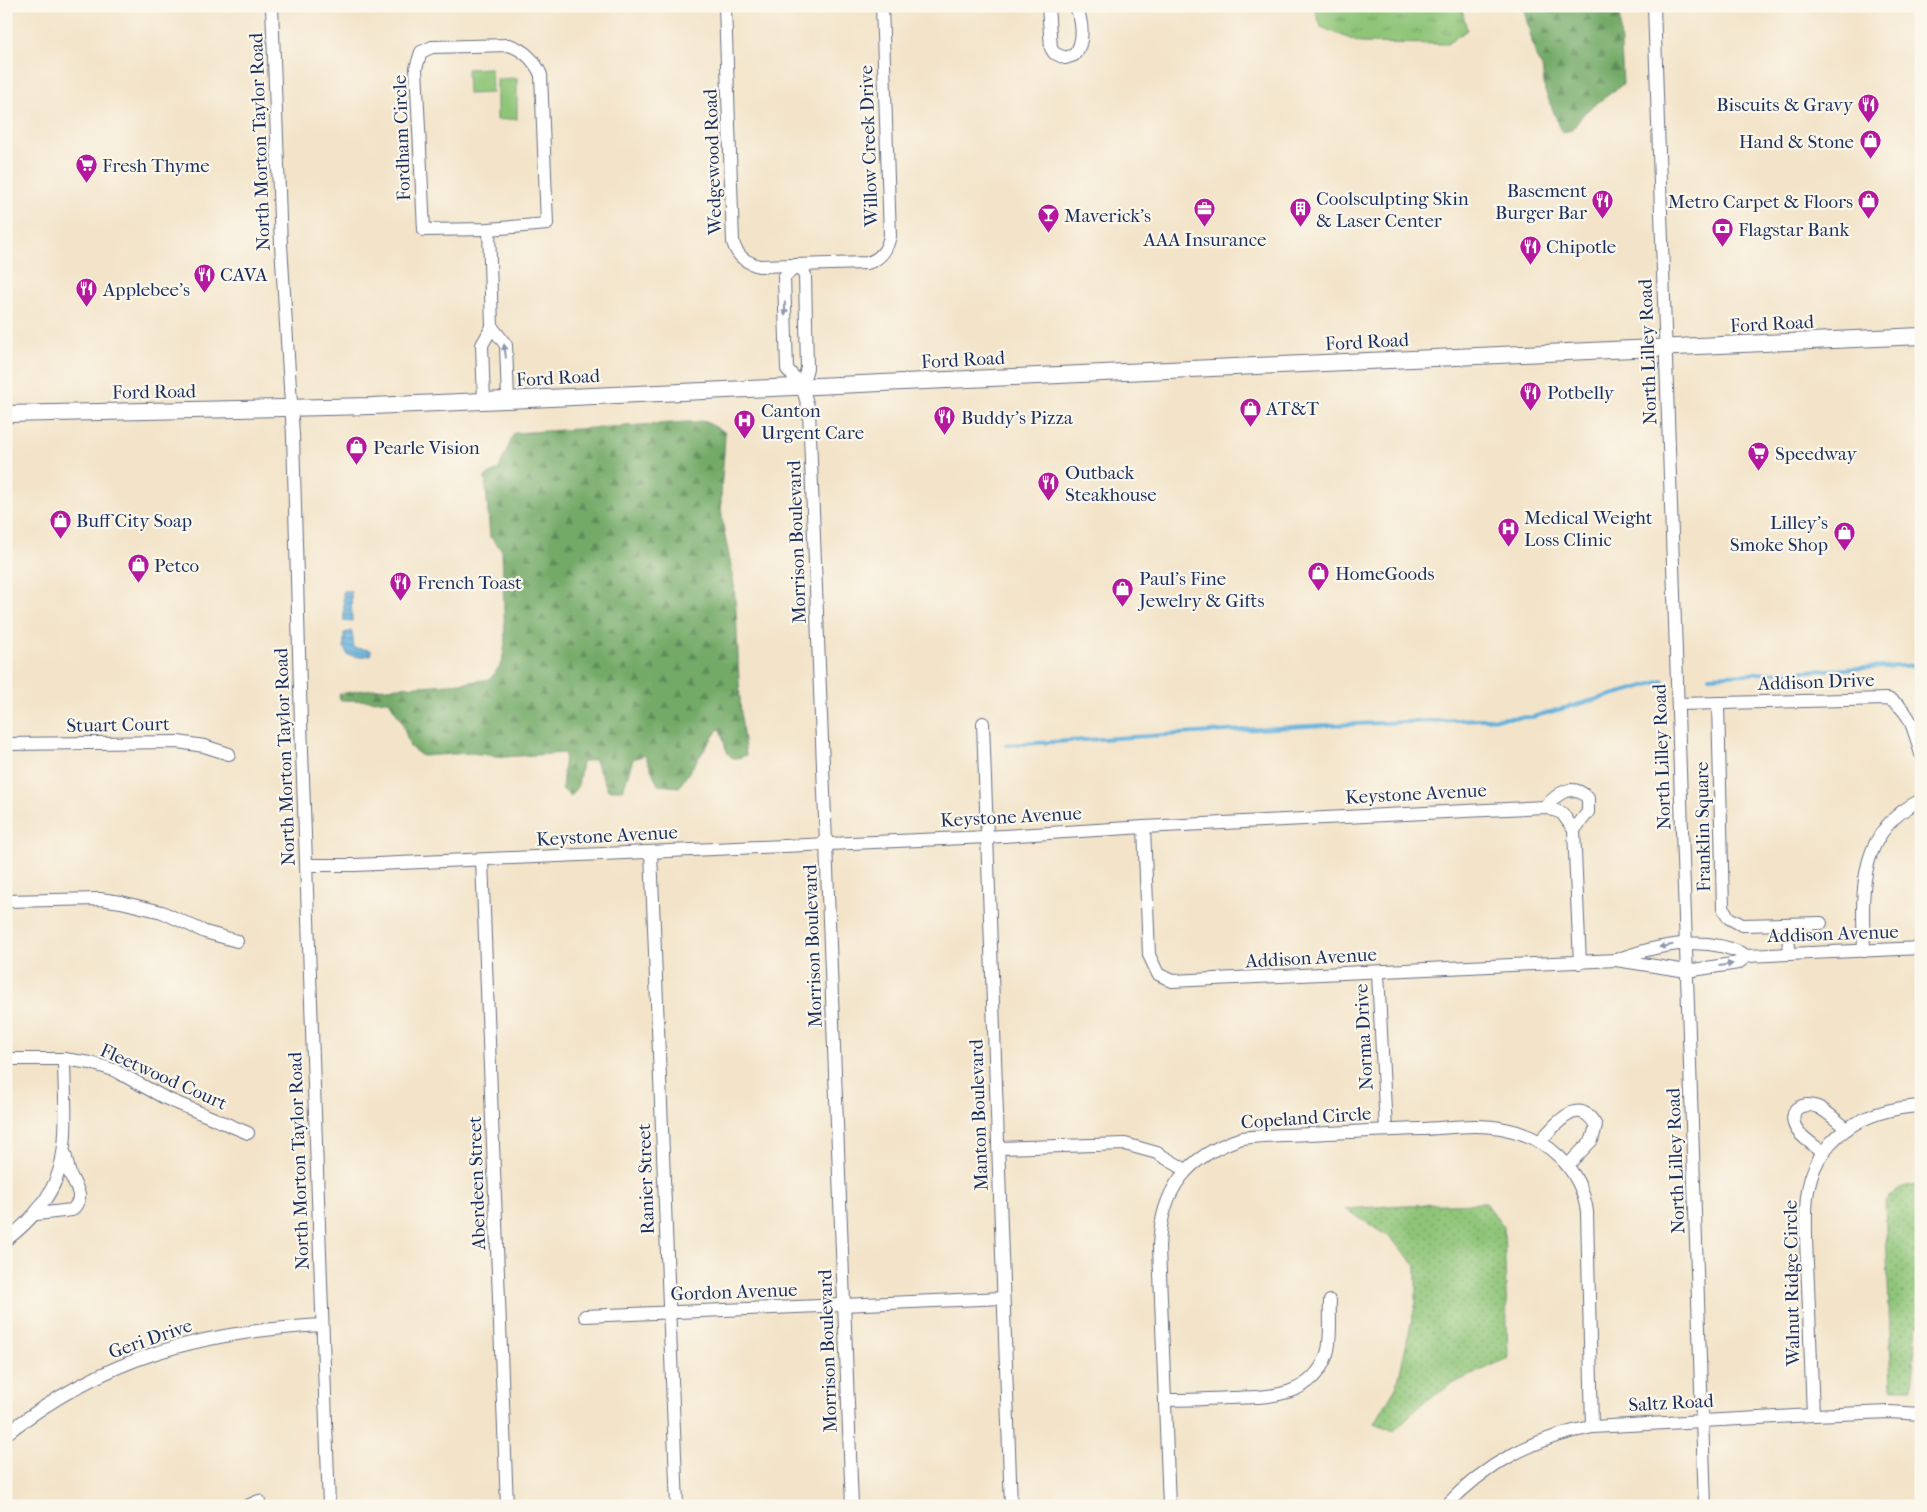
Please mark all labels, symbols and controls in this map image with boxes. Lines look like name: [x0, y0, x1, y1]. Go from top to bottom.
street label: North Morton Taylor Road: [245, 32, 275, 251]
street label: Willow Creek Drive: [855, 65, 883, 228]
street label: Fordham Circle: [389, 74, 415, 201]
street label: Wedgewood Road: [699, 88, 727, 236]
restaurant icon: Biscuits & Gravy: [1857, 92, 1881, 123]
place label: Biscuits & Gravy: [1716, 94, 1854, 116]
shop icon: Hand & Stone: [1858, 129, 1882, 160]
place label: Hand & Stone: [1739, 131, 1854, 153]
supermarket icon: Fresh Thyme: [74, 153, 98, 184]
place label: Fresh Thyme: [102, 155, 210, 177]
place label: Basement Burger Bar: [1495, 180, 1588, 224]
place label: Coolsculpting Skin & Laser Center: [1316, 188, 1469, 232]
restaurant icon: Basement Burger Bar: [1591, 189, 1615, 220]
shop icon: Metro Carpet & Floors: [1857, 189, 1881, 220]
place label: Metro Carpet & Floors: [1668, 191, 1853, 213]
office icon: AAA Insurance: [1193, 196, 1217, 227]
building icon: Coolsculpting Skin & Laser Center: [1288, 197, 1312, 228]
bar icon: Maverick's: [1036, 203, 1060, 234]
place label: Maverick's: [1064, 205, 1151, 227]
bank icon: Flagstar Bank: [1710, 217, 1734, 248]
place label: Flagstar Bank: [1738, 219, 1849, 241]
place label: AAA Insurance: [1143, 229, 1266, 251]
restaurant icon: Chipotle: [1518, 234, 1542, 265]
place label: Chipotle: [1546, 236, 1616, 258]
restaurant icon: CAVA: [192, 262, 216, 293]
place label: CAVA: [220, 264, 268, 286]
restaurant icon: Applebee's: [75, 277, 99, 308]
street label: North Lilley Road: [1634, 278, 1662, 425]
place label: Applebee's: [102, 279, 190, 301]
one-way arrow: [781, 301, 789, 317]
street label: Ford Road: [1729, 311, 1815, 337]
street label: Ford Road: [1324, 329, 1410, 355]
one-way arrow: [501, 343, 509, 359]
street label: Ford Road: [920, 347, 1006, 373]
street label: Ford Road: [515, 365, 601, 391]
street label: Ford Road: [112, 380, 197, 404]
restaurant icon: Potbelly: [1519, 380, 1543, 411]
place label: Potbelly: [1547, 382, 1615, 404]
shop icon: AT&T: [1238, 396, 1262, 427]
place label: AT&T: [1265, 398, 1319, 420]
place label: Canton Urgent Care: [761, 400, 864, 444]
restaurant icon: Buddy's Pizza: [933, 405, 957, 436]
place label: Buddy's Pizza: [961, 407, 1073, 429]
hospital icon: Canton Urgent Care: [733, 409, 757, 440]
shop icon: Pearle Vision: [345, 435, 369, 466]
place label: Pearle Vision: [373, 437, 480, 459]
supermarket icon: Speedway: [1747, 441, 1771, 472]
place label: Speedway: [1775, 443, 1858, 465]
street label: Morrison Boulevard: [783, 459, 811, 624]
place label: Outback Steakhouse: [1065, 462, 1157, 506]
restaurant icon: Outback Steakhouse: [1037, 471, 1061, 502]
place label: Medical Weight Loss Clinic: [1524, 507, 1653, 551]
shop icon: Buff City Soap: [48, 508, 72, 539]
place label: Buff City Soap: [76, 510, 192, 532]
place label: Lilley's Smoke Shop: [1730, 512, 1828, 556]
hospital icon: Medical Weight Loss Clinic: [1496, 516, 1520, 547]
shop icon: Lilley's Smoke Shop: [1832, 521, 1856, 552]
shop icon: Petco: [126, 553, 150, 584]
place label: Petco: [154, 555, 200, 577]
shop icon: HomeGoods: [1307, 561, 1331, 592]
place label: HomeGoods: [1335, 563, 1435, 585]
place label: Paul's Fine Jewelry & Gifts: [1137, 568, 1264, 612]
restaurant icon: French Toast: [389, 570, 413, 601]
place label: French Toast: [417, 572, 522, 594]
shop icon: Paul's Fine Jewelry & Gifts: [1111, 577, 1135, 608]
street label: North Morton Taylor Road: [270, 647, 300, 866]
street label: Addison Drive: [1756, 669, 1875, 695]
street label: North Lilley Road: [1648, 683, 1676, 830]
street label: Stuart Court: [66, 713, 170, 737]
street label: Franklin Square: [1691, 762, 1715, 892]
street label: Keystone Avenue: [1345, 779, 1487, 809]
street label: Keystone Avenue: [940, 802, 1082, 832]
street label: Keystone Avenue: [536, 821, 678, 851]
street label: Morrison Boulevard: [799, 863, 827, 1028]
street label: Addison Avenue: [1766, 921, 1899, 947]
one-way arrow: [1657, 943, 1673, 951]
street label: Addison Avenue: [1244, 944, 1377, 972]
one-way arrow: [1718, 961, 1734, 969]
street label: Norma Drive: [1350, 983, 1378, 1091]
street label: Manton Boulevard: [965, 1038, 993, 1191]
street label: Fleetwood Court: [97, 1039, 231, 1115]
street label: North Morton Taylor Road: [284, 1051, 314, 1270]
street label: North Lilley Road: [1662, 1087, 1690, 1234]
street label: Copeland Circle: [1240, 1102, 1372, 1134]
street label: Aberdeen Street: [464, 1115, 490, 1251]
street label: Ranier Street: [633, 1123, 659, 1235]
street label: Walnut Ridge Circle: [1780, 1200, 1804, 1367]
street label: Morrison Boulevard: [814, 1268, 842, 1433]
street label: Gordon Avenue: [670, 1279, 798, 1305]
street label: Geri Drive: [106, 1314, 195, 1364]
street label: Saltz Road: [1628, 1390, 1715, 1416]

